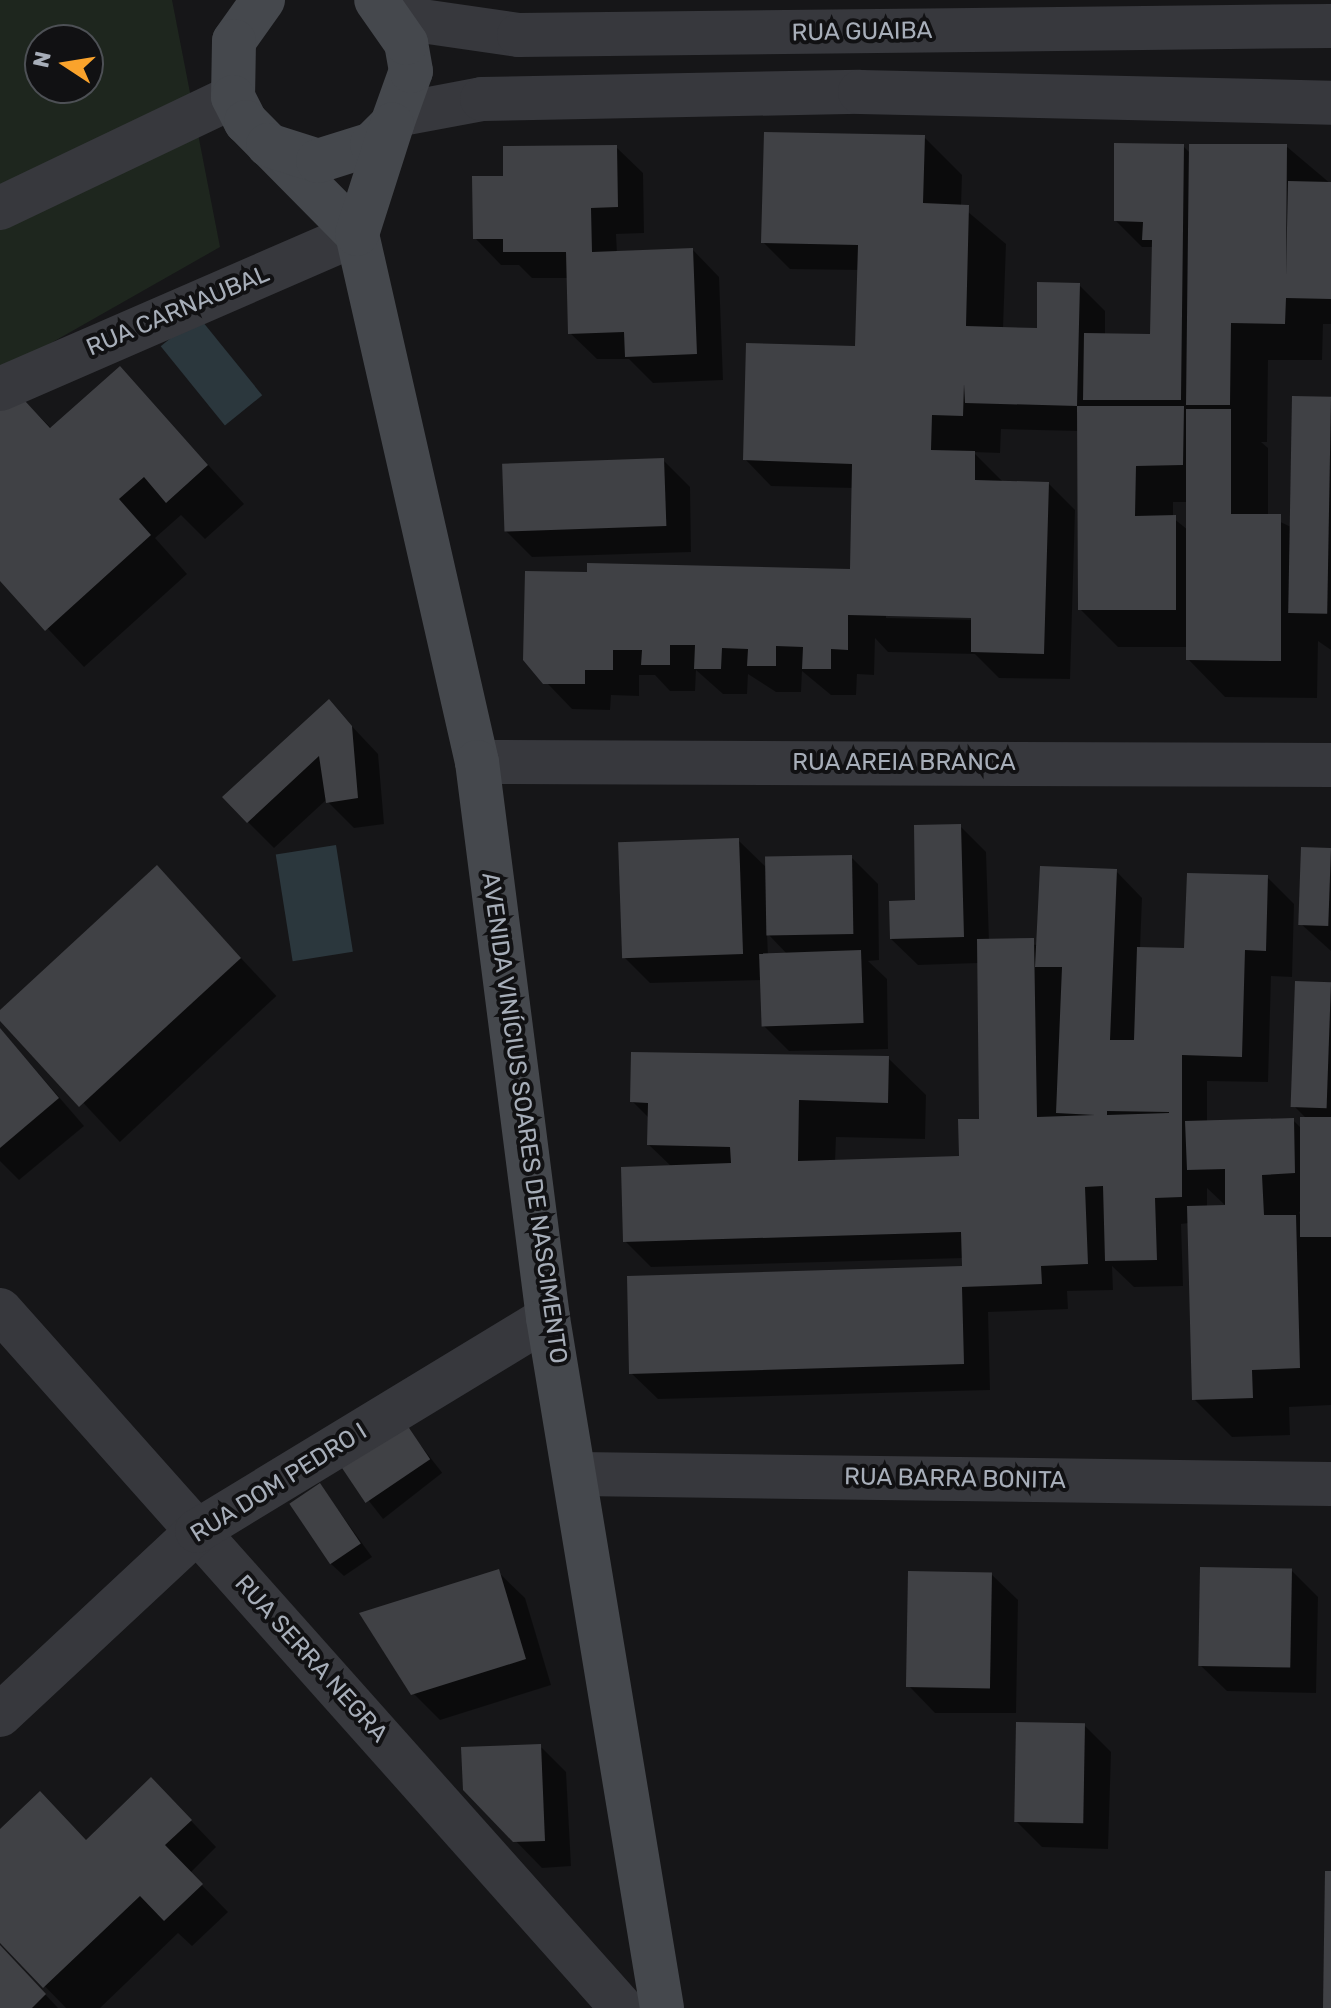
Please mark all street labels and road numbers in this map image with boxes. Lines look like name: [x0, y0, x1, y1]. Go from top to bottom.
street label: RUA GUAIBA: [791, 16, 933, 48]
street label: RUA CARNAUBAL: [82, 259, 274, 363]
street label: RUA AREIA BRANCA: [791, 749, 1017, 777]
street label: AVENIDA VINÍCIUS SOARES DE NASCIMENTO: [475, 870, 573, 1366]
street label: RUA DOM PEDRO I: [185, 1417, 373, 1549]
street label: RUA BARRA BONITA: [843, 1463, 1067, 1495]
street label: RUA SERRA NEGRA: [228, 1569, 394, 1749]

